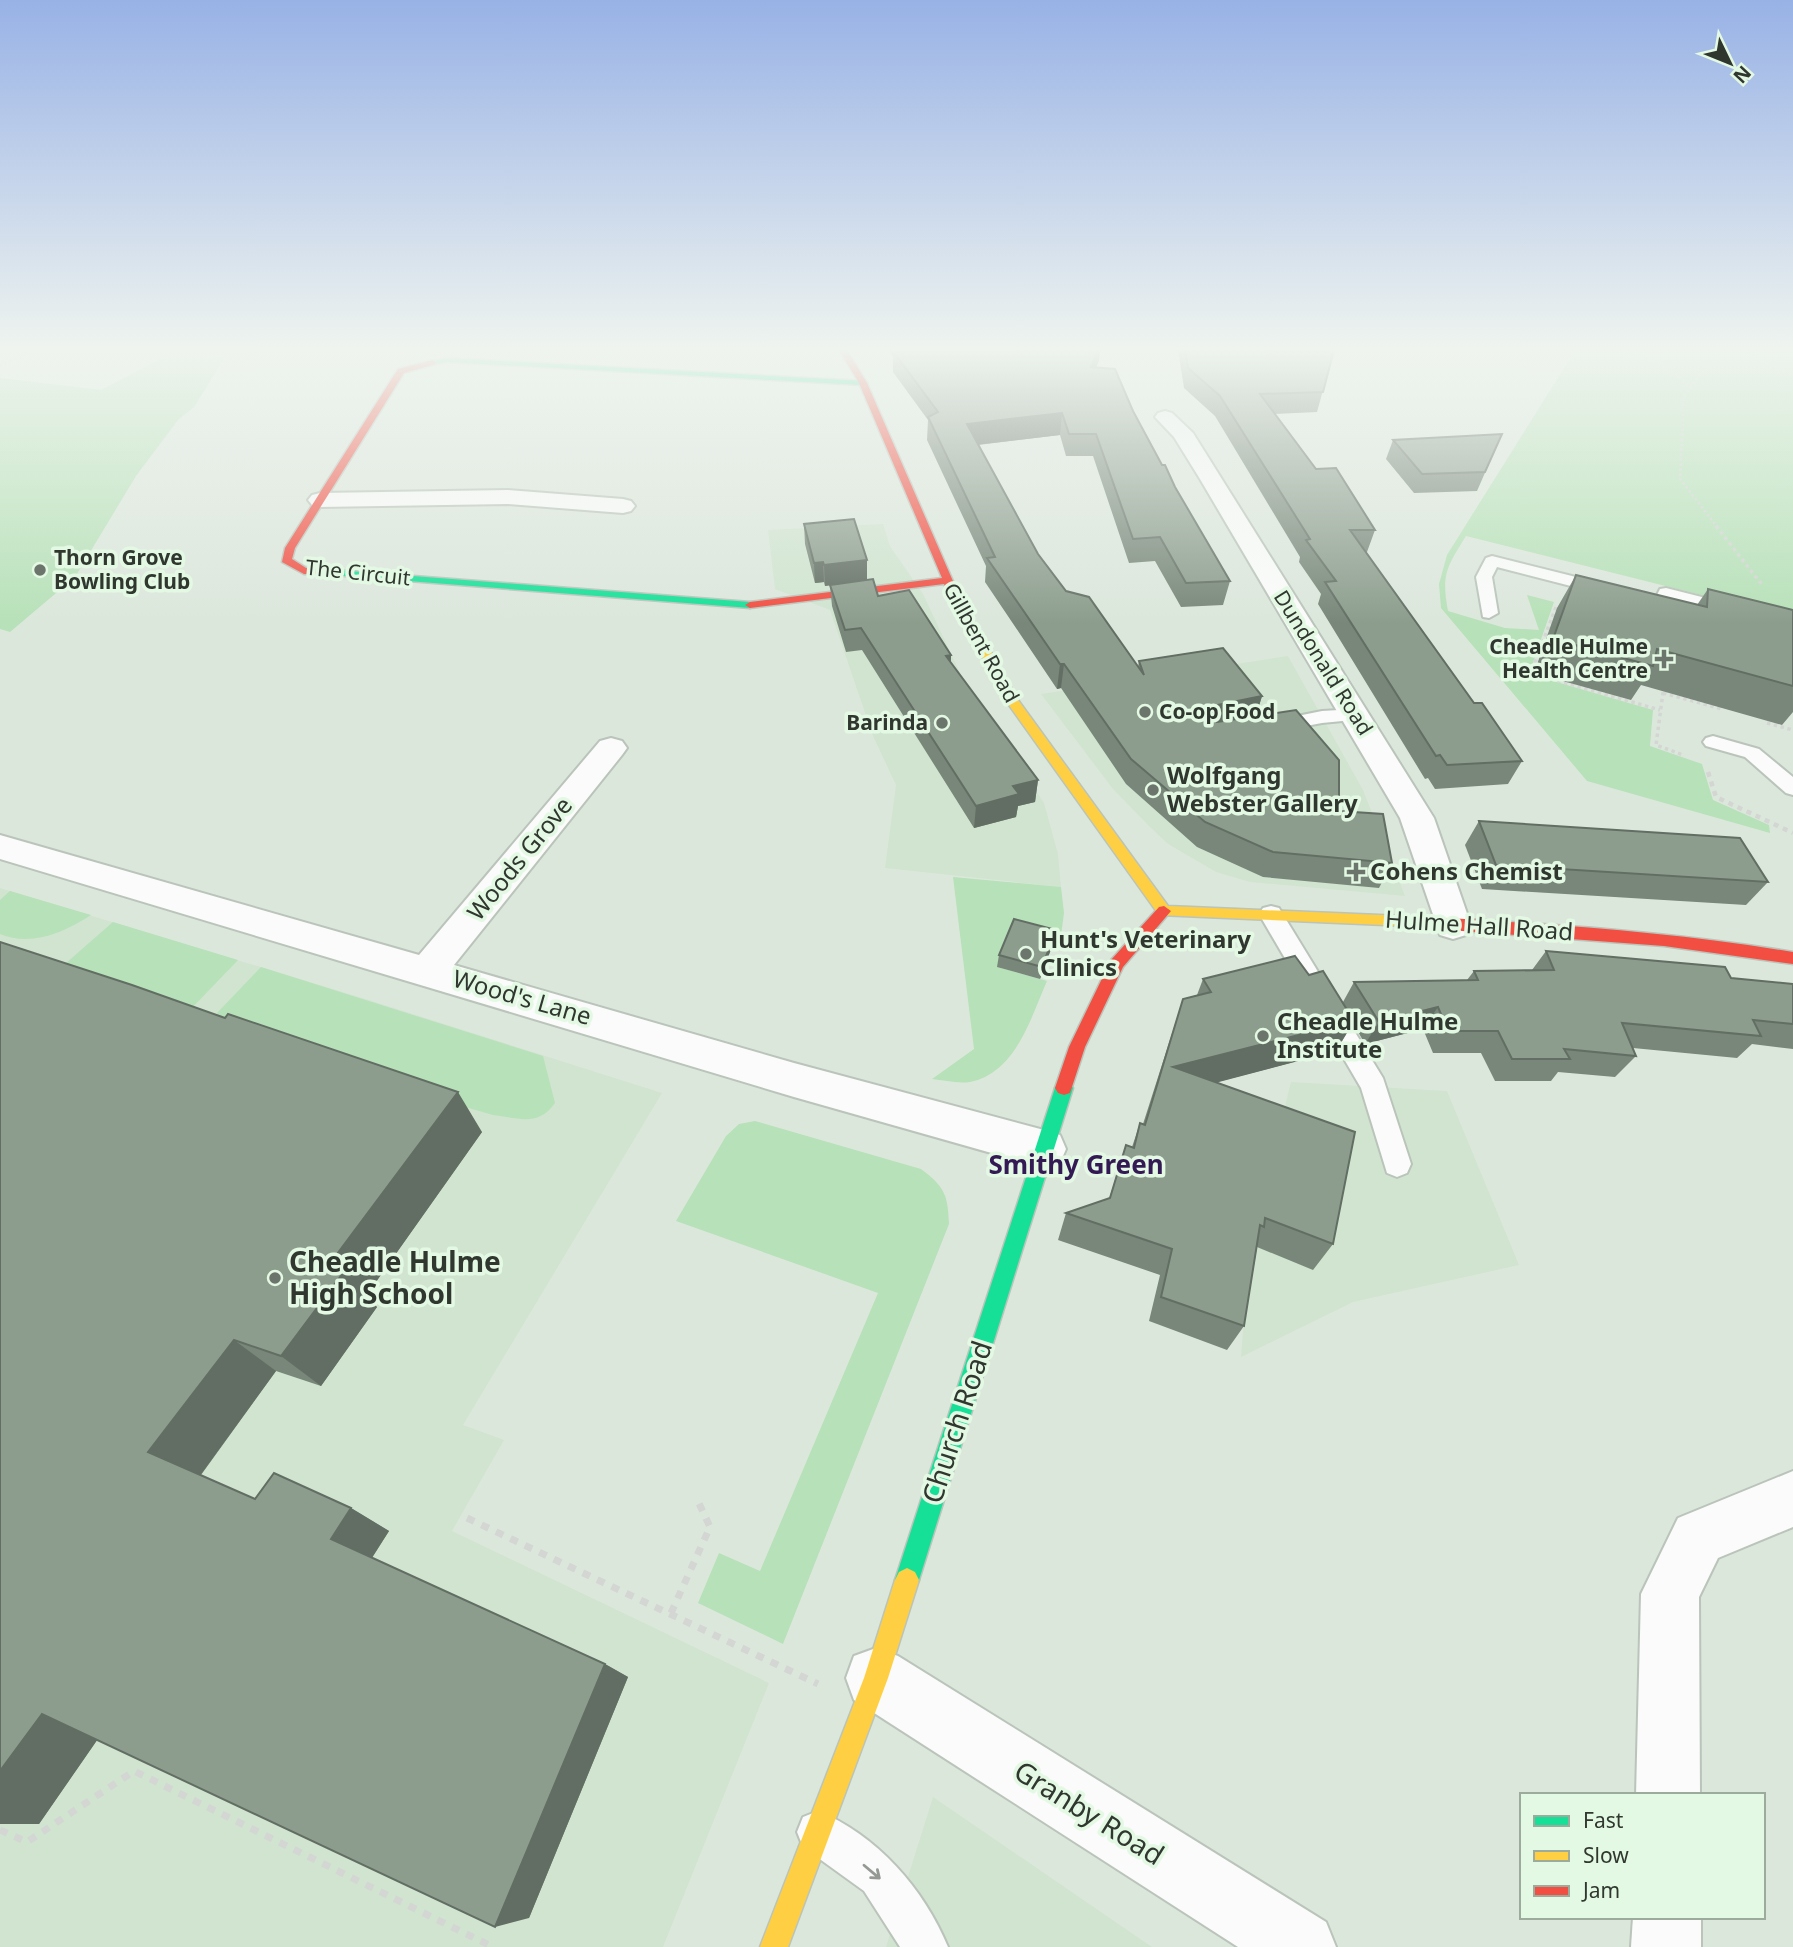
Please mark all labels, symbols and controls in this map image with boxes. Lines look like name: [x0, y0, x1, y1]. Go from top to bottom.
north arrow: [1695, 28, 1765, 98]
text: N: [1728, 60, 1757, 89]
place label: Thorn Grove Bowling Club: [54, 543, 190, 595]
street label: The Circuit: [304, 553, 412, 591]
marker: Thorn Grove Bowling Club: [32, 562, 48, 578]
street label: Gillbent Road: [937, 578, 1026, 707]
street label: Dundonald Road: [1268, 585, 1380, 740]
place label: Cheadle Hulme Health Centre: [1489, 632, 1648, 684]
marker: Cheadle Hulme Health Centre: [1654, 649, 1674, 669]
place label: Co-op Food: [1159, 697, 1275, 725]
marker: Co-op Food: [1137, 704, 1153, 720]
place label: Barinda: [846, 708, 928, 736]
marker: Barinda: [934, 715, 950, 731]
place label: Wolfgang Webster Gallery: [1167, 758, 1358, 819]
marker: Wolfgang Webster Gallery: [1145, 782, 1161, 798]
street label: Woods Grove: [459, 789, 579, 927]
place label: Cohens Chemist: [1370, 854, 1563, 887]
marker: Cohens Chemist: [1348, 864, 1364, 880]
street label: Hulme Hall Road: [1384, 901, 1574, 948]
place label: Hunt's Veterinary Clinics: [1040, 922, 1251, 983]
marker: Hunt's Veterinary Clinics: [1018, 946, 1034, 962]
street label: Wood's Lane: [449, 961, 595, 1032]
place label: Cheadle Hulme Institute: [1277, 1004, 1458, 1065]
marker: Cheadle Hulme Institute: [1255, 1028, 1271, 1044]
district label: Smithy Green: [988, 1146, 1164, 1182]
place label: Cheadle Hulme High School: [289, 1242, 501, 1312]
marker: Cheadle Hulme High School: [267, 1270, 283, 1286]
street label: Church Road: [912, 1336, 1000, 1508]
street label: Granby Road: [1007, 1751, 1172, 1873]
legend: [1520, 1793, 1765, 1919]
text: Fast: [1583, 1806, 1624, 1834]
text: Slow: [1583, 1841, 1629, 1869]
one-way arrow: [863, 1864, 881, 1880]
text: Jam: [1581, 1876, 1620, 1904]

